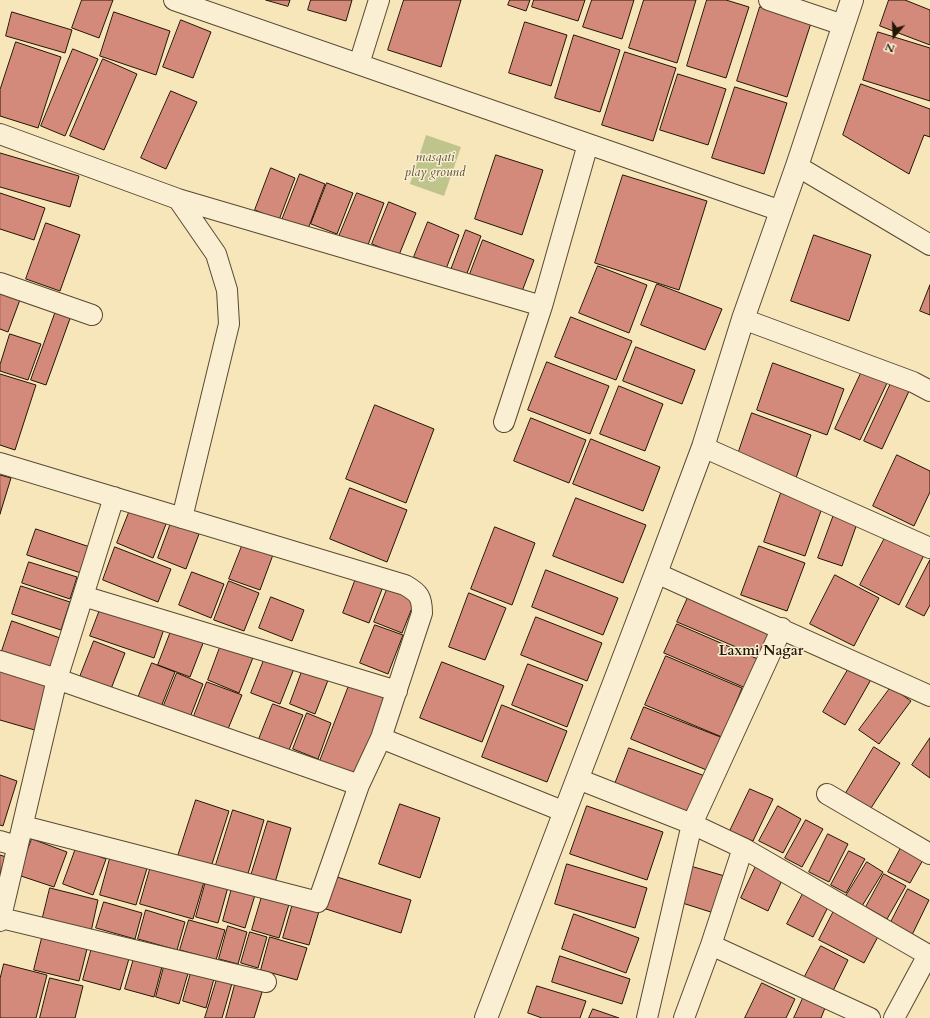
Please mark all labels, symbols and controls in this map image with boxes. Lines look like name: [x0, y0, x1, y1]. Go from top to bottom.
north arrow: [874, 16, 914, 56]
text: N: [883, 39, 897, 56]
park label: masqati play ground: [405, 150, 465, 181]
district label: Laxmi Nagar: [719, 644, 803, 660]

